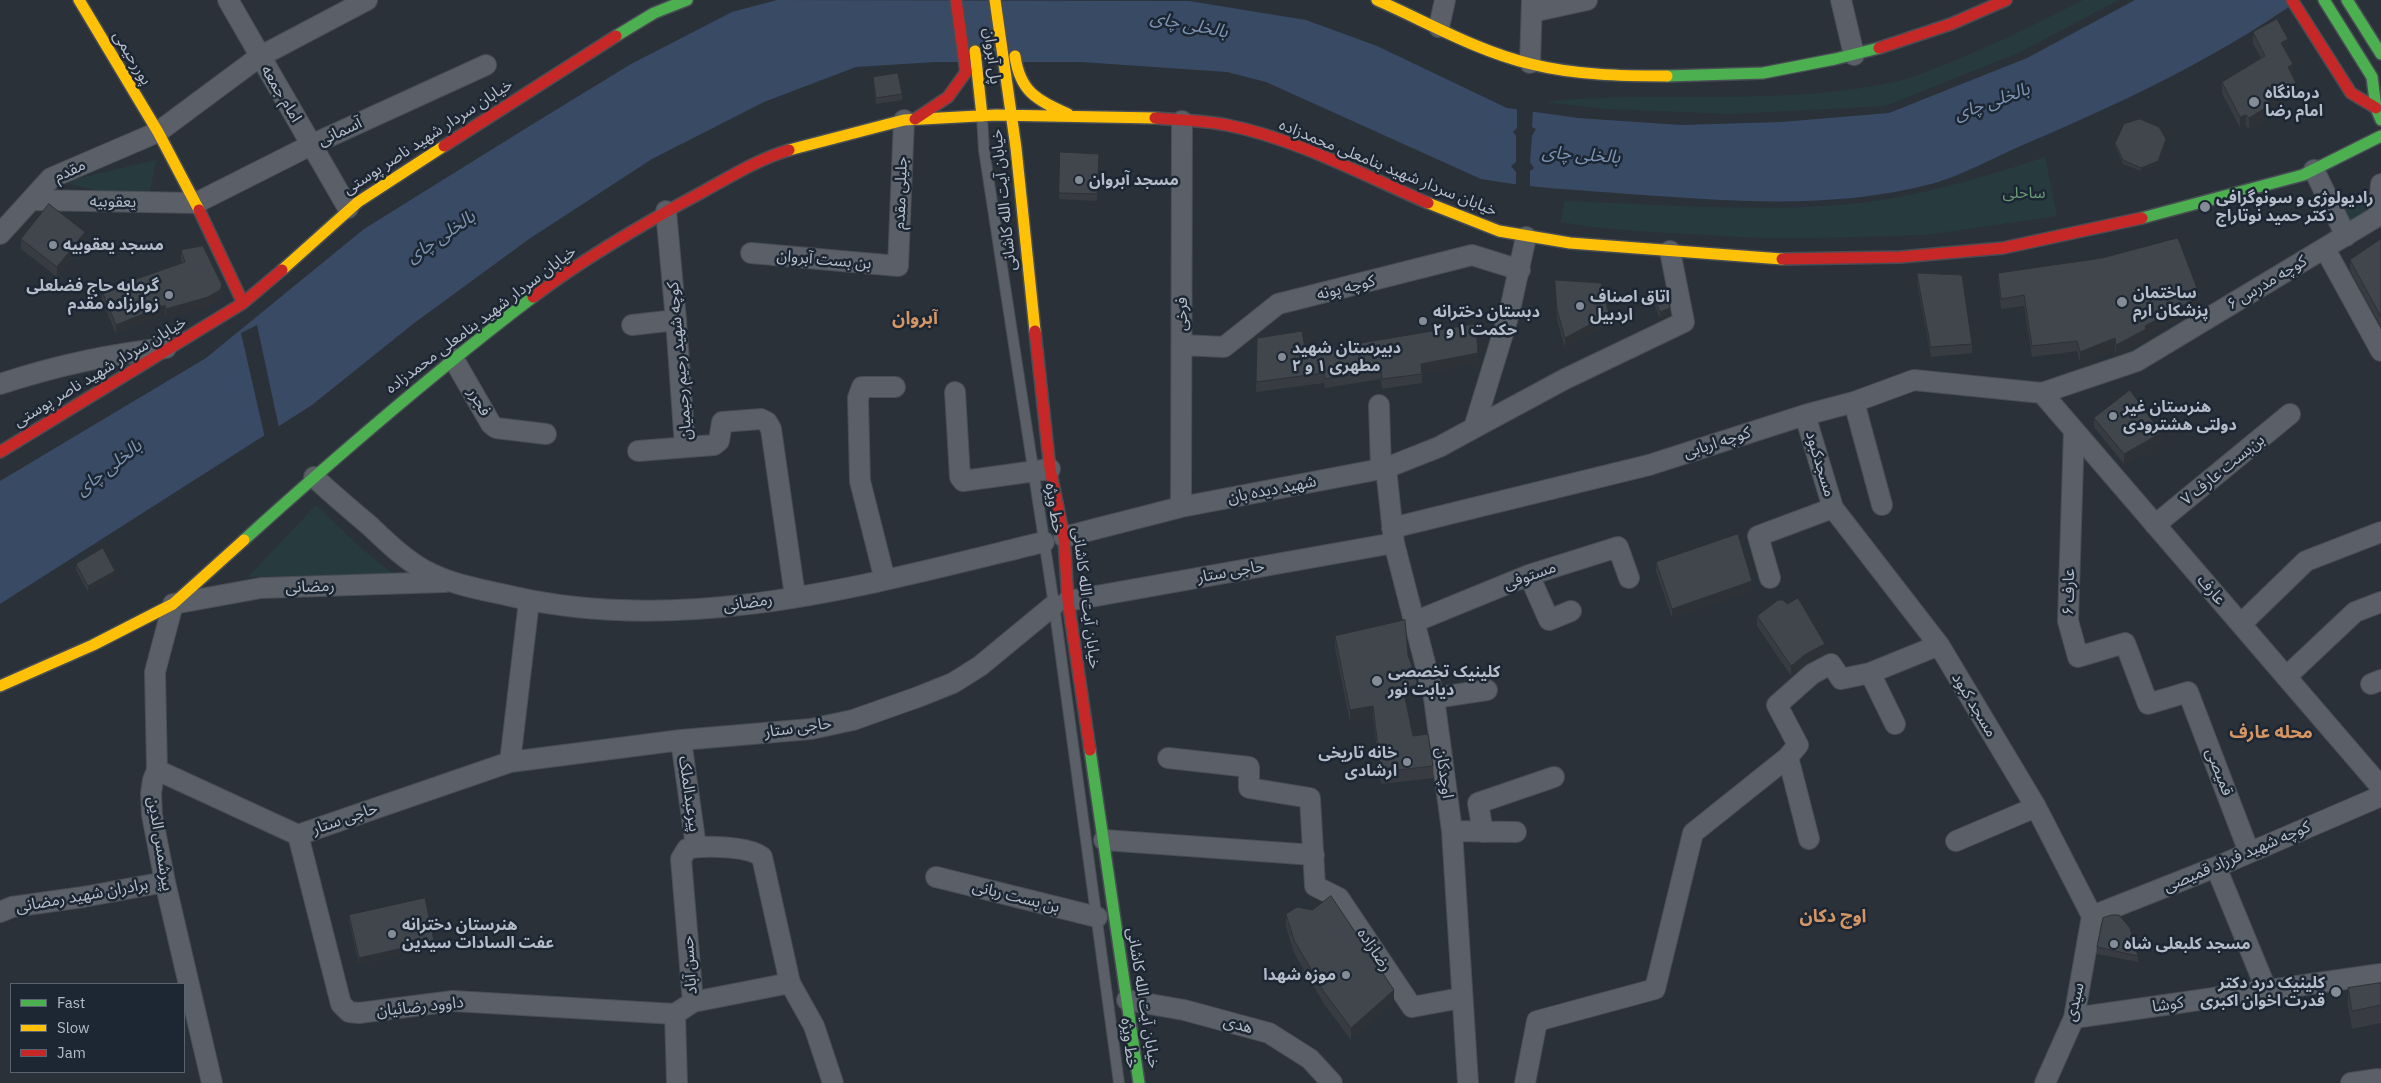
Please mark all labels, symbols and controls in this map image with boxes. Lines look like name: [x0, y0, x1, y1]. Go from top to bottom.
water label: بالخلی چای: [1148, 7, 1230, 43]
street label: پوررحیمی: [108, 27, 156, 89]
street label: پل آبروان: [979, 27, 1005, 85]
street label: امام جمعه: [257, 62, 305, 126]
street label: خیابان سردار شهید ناصر پوستی: [340, 75, 516, 199]
water label: بالخلی چای: [1951, 78, 2033, 126]
place label: درمانگاه امام رضا: [2265, 83, 2323, 121]
marker: درمانگاه امام رضا: [2247, 95, 2261, 109]
street label: آسمانی: [315, 114, 365, 150]
street label: خیابان سردار شهید بنامعلی محمدزاده: [1276, 115, 1500, 221]
street label: خیابان آیت الله کاشانی: [987, 128, 1021, 272]
water label: بالخلی چای: [1541, 141, 1621, 169]
street label: مقدم: [51, 155, 89, 187]
street label: جلیلی مقدم: [890, 156, 912, 230]
place label: مسجد آبروان: [1089, 170, 1179, 190]
marker: مسجد آبروان: [1073, 174, 1085, 186]
park label: ساحلی: [2002, 183, 2046, 203]
place label: رادیولوژی و سونوگرافی دکتر حمید نوتاراج: [2216, 188, 2374, 226]
street label: یعقوبیه: [90, 192, 136, 212]
marker: رادیولوژی و سونوگرافی دکتر حمید نوتاراج: [2198, 200, 2212, 214]
water label: بالخلی چای: [402, 206, 480, 268]
place label: مسجد یعقوبیه: [63, 235, 164, 255]
marker: مسجد یعقوبیه: [47, 239, 59, 251]
street label: خیابان سردار شهید بنامعلی محمدزاده: [382, 242, 580, 398]
street label: بن بست آبروان: [776, 246, 872, 274]
street label: کوچه مدرس ۶: [2224, 252, 2310, 314]
street label: کوچه پونه: [1315, 271, 1377, 305]
place label: گرمابه حاج فضلعلی زوارزاده مقدم: [26, 276, 159, 314]
street label: کوچه شهید رحیم رحیمیان: [664, 281, 696, 441]
place label: ساختمان پزشکان ارم: [2133, 283, 2209, 321]
place label: اتاق اصناف اردبیل: [1590, 287, 1670, 325]
marker: گرمابه حاج فضلعلی زوارزاده مقدم: [163, 289, 175, 301]
marker: ساختمان پزشکان ارم: [2115, 295, 2129, 309]
street label: فرخی: [1172, 297, 1192, 331]
marker: اتاق اصناف اردبیل: [1574, 300, 1586, 312]
place label: دبستان دخترانه حکمت ۱ و ۲: [1433, 302, 1540, 340]
district label: آبروان: [892, 308, 938, 330]
street label: خیابان سردار شهید ناصر پوستی: [10, 313, 190, 431]
marker: دبستان دخترانه حکمت ۱ و ۲: [1417, 315, 1429, 327]
place label: دبیرستان شهید مطهری ۱ و ۲: [1292, 338, 1401, 376]
marker: دبیرستان شهید مطهری ۱ و ۲: [1276, 351, 1288, 363]
street label: فجرر: [463, 384, 495, 420]
place label: هنرستان غیر دولتی هشترودی: [2123, 397, 2237, 435]
marker: هنرستان غیر دولتی هشترودی: [2107, 410, 2119, 422]
street label: کوچه اربابی: [1681, 423, 1753, 463]
street label: مسجدکبود: [1801, 429, 1839, 499]
street label: بن‌بست عارف ۷: [2177, 430, 2269, 510]
water label: بالخلی چای: [71, 435, 147, 501]
street label: شهید دیده بان: [1226, 472, 1318, 508]
street label: خط ویژه: [1041, 482, 1067, 534]
street label: خیابان آیت الله کاشانی: [1068, 526, 1104, 670]
street label: حاجی ستار: [1196, 557, 1266, 587]
street label: مستوفی: [1501, 558, 1559, 594]
street label: عارف ۶: [2059, 568, 2079, 616]
street label: عارف: [2193, 571, 2229, 609]
street label: رمضانی: [285, 577, 335, 597]
street label: رمضانی: [722, 590, 774, 616]
place label: کلینیک تخصصی دیابت نور: [1388, 662, 1500, 700]
street label: مسجد کبود: [1947, 669, 2001, 741]
marker: کلینیک تخصصی دیابت نور: [1370, 674, 1384, 688]
street label: حاجی ستار: [763, 714, 833, 742]
district label: محله عارف: [2229, 722, 2313, 744]
place label: خانه تاریخی ارشادی: [1318, 743, 1397, 781]
street label: اوچدکان: [1431, 746, 1457, 800]
street label: قمیصی: [2201, 746, 2237, 798]
street label: پیرعبدالملک: [674, 755, 704, 833]
marker: خانه تاریخی ارشادی: [1401, 756, 1413, 768]
street label: پیرشمس الدین: [143, 795, 177, 893]
street label: حاجی ستار: [310, 799, 380, 839]
street label: کوچه شهید فرزاد قمیصی: [2161, 817, 2313, 897]
street label: برادران شهید رمضانی: [14, 875, 150, 917]
street label: بن بست ربانی: [970, 877, 1062, 917]
district label: اوچ دکان: [1799, 906, 1867, 928]
place label: هنرستان دخترانه عفت السادات سیدین: [402, 915, 554, 953]
street label: رضازاده: [1353, 925, 1395, 975]
street label: خیابان آیت الله کاشانی: [1122, 926, 1164, 1070]
marker: هنرستان دخترانه عفت السادات سیدین: [386, 928, 398, 940]
place label: مسجد کلبعلی شاه: [2124, 934, 2251, 954]
street label: حسن آباد: [678, 935, 702, 995]
marker: مسجد کلبعلی شاه: [2108, 938, 2120, 950]
place label: موزه شهدا: [1263, 965, 1336, 985]
marker: موزه شهدا: [1340, 969, 1352, 981]
place label: کلینیک درد دکتر قدرت اخوان اکبری: [2200, 973, 2325, 1011]
street label: سیدی: [2061, 981, 2089, 1023]
legend: [10, 983, 185, 1073]
marker: کلینیک درد دکتر قدرت اخوان اکبری: [2329, 985, 2343, 999]
text: Fast: [57, 993, 85, 1012]
street label: داوود رضائیان: [375, 993, 465, 1021]
street label: کوشا: [2151, 993, 2185, 1017]
street label: هدی: [1221, 1012, 1255, 1038]
street label: خط ویژه: [1116, 1017, 1142, 1069]
text: Slow: [57, 1018, 90, 1037]
text: Jam: [57, 1043, 86, 1062]

